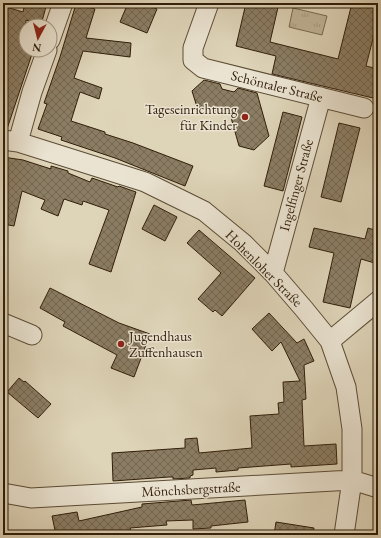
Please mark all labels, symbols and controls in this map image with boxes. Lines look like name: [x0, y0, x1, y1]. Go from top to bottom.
north arrow: [18, 18, 58, 58]
text: N: [31, 40, 42, 55]
street label: Schöntaler Straße: [229, 66, 325, 106]
place label: Tageseinrichtung für Kinder: [145, 100, 238, 134]
marker: Tageseinrichtung für Kinder: [240, 112, 250, 122]
street label: Ingelfinger Straße: [275, 137, 317, 233]
street label: Hohenloher Straße: [222, 226, 307, 311]
place label: Jugendhaus Zuffenhausen: [128, 327, 204, 361]
marker: Jugendhaus Zuffenhausen: [116, 339, 126, 349]
street label: Mönchsbergstraße: [141, 477, 242, 501]

